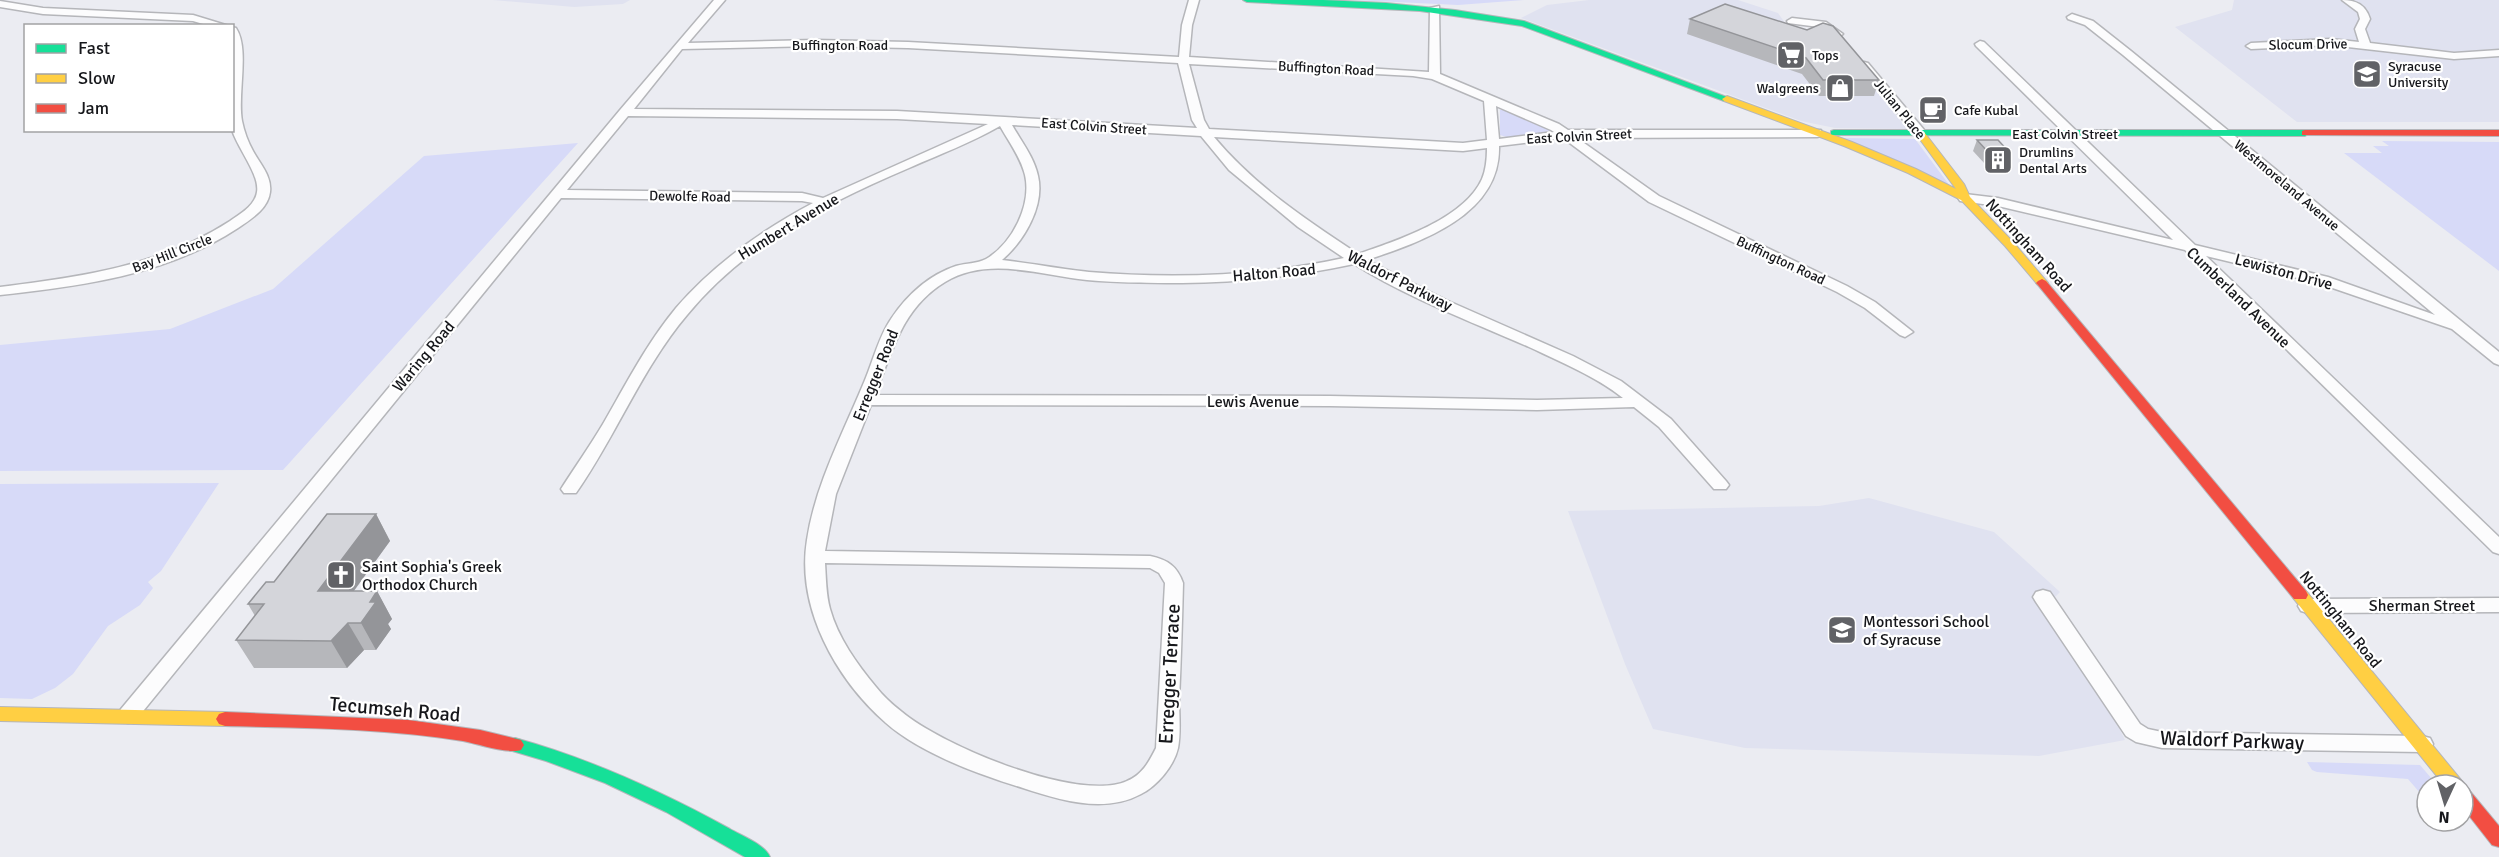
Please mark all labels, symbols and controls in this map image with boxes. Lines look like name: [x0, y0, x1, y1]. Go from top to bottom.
legend: [24, 24, 234, 132]
street label: Slocum Drive: [2268, 35, 2348, 54]
text: Fast: [78, 37, 110, 59]
street label: Buffington Road: [792, 37, 888, 54]
supermarket icon: Tops: [1775, 39, 1807, 71]
place label: Tops: [1812, 47, 1839, 64]
street label: Buffington Road: [1277, 57, 1375, 80]
school or university icon: Syracuse University: [2351, 58, 2383, 90]
place label: Syracuse University: [2388, 58, 2449, 91]
text: Slow: [78, 67, 115, 89]
shop icon: Walgreens: [1824, 72, 1856, 104]
street label: Julian Place: [1870, 76, 1929, 143]
place label: Walgreens: [1756, 80, 1819, 97]
cafe icon: Cafe Kubal: [1917, 94, 1949, 126]
text: Jam: [78, 97, 109, 119]
place label: Cafe Kubal: [1954, 102, 2018, 119]
street label: East Colvin Street: [1041, 114, 1147, 139]
street label: East Colvin Street: [1526, 125, 1632, 148]
street label: East Colvin Street: [2012, 126, 2118, 143]
street label: Westmoreland Avenue: [2230, 136, 2343, 235]
building icon: Drumlins Dental Arts: [1982, 144, 2014, 176]
place label: Drumlins Dental Arts: [2019, 144, 2087, 177]
street label: Dewolfe Road: [649, 187, 731, 206]
street label: Humbert Avenue: [734, 189, 843, 265]
street label: Nottingham Road: [1981, 195, 2076, 297]
street label: Bay Hill Circle: [130, 230, 214, 276]
street label: Buffington Road: [1734, 232, 1828, 289]
street label: Cumberland Avenue: [2182, 243, 2295, 353]
street label: Waldorf Parkway: [1344, 246, 1456, 316]
street label: Lewiston Drive: [2233, 249, 2335, 295]
street label: Halton Road: [1232, 259, 1317, 287]
street label: Waring Road: [388, 317, 459, 396]
street label: Erregger Road: [848, 327, 903, 424]
street label: Lewis Avenue: [1207, 392, 1299, 412]
place label: Saint Sophia's Greek Orthodox Church: [362, 557, 502, 595]
church icon: Saint Sophia's Greek Orthodox Church: [325, 559, 357, 591]
street label: Nottingham Road: [2295, 567, 2386, 672]
street label: Sherman Street: [2369, 596, 2476, 616]
street label: Erregger Terrace: [1153, 603, 1186, 745]
place label: Montessori School of Syracuse: [1863, 612, 1990, 650]
school or university icon: Montessori School of Syracuse: [1826, 614, 1858, 646]
street label: Tecumseh Road: [328, 691, 461, 728]
street label: Waldorf Parkway: [2160, 725, 2305, 756]
north arrow: [2415, 773, 2475, 833]
text: N: [2438, 807, 2450, 827]

